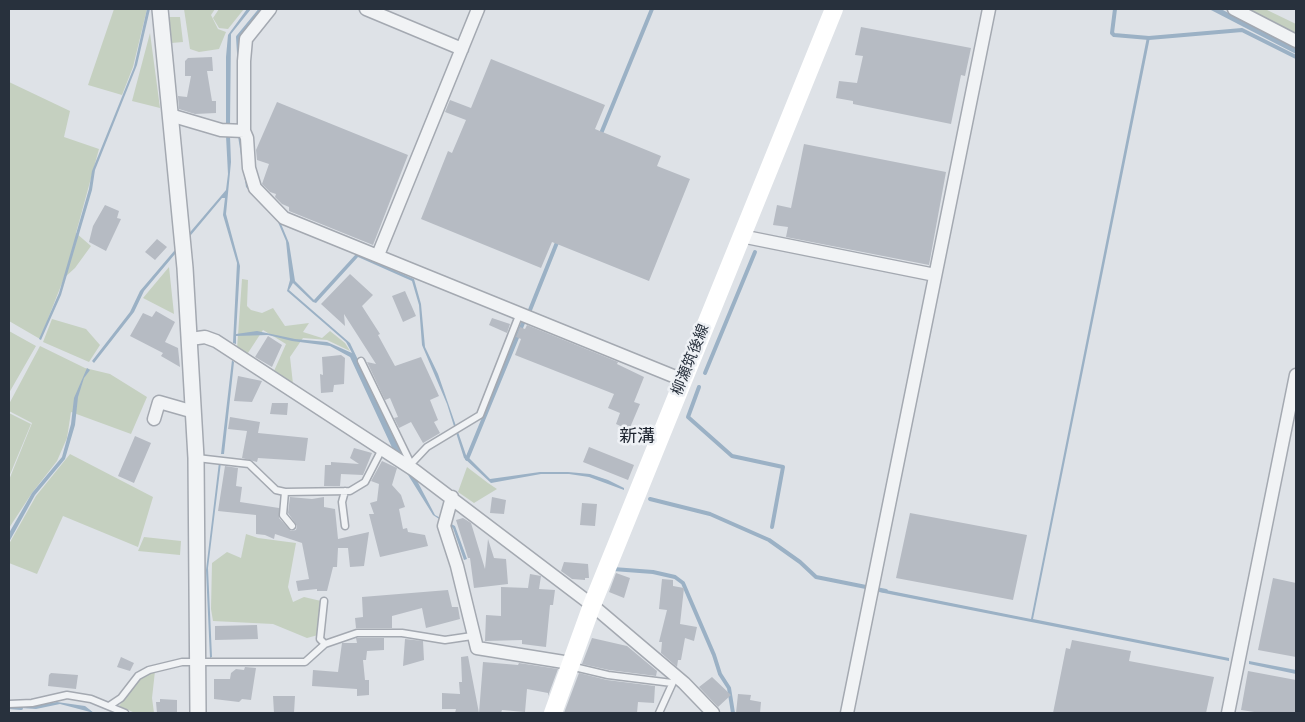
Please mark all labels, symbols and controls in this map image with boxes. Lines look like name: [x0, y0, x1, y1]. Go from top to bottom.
street label: 柳瀬筑後線: [669, 322, 713, 398]
district label: 新溝: [619, 426, 655, 448]

